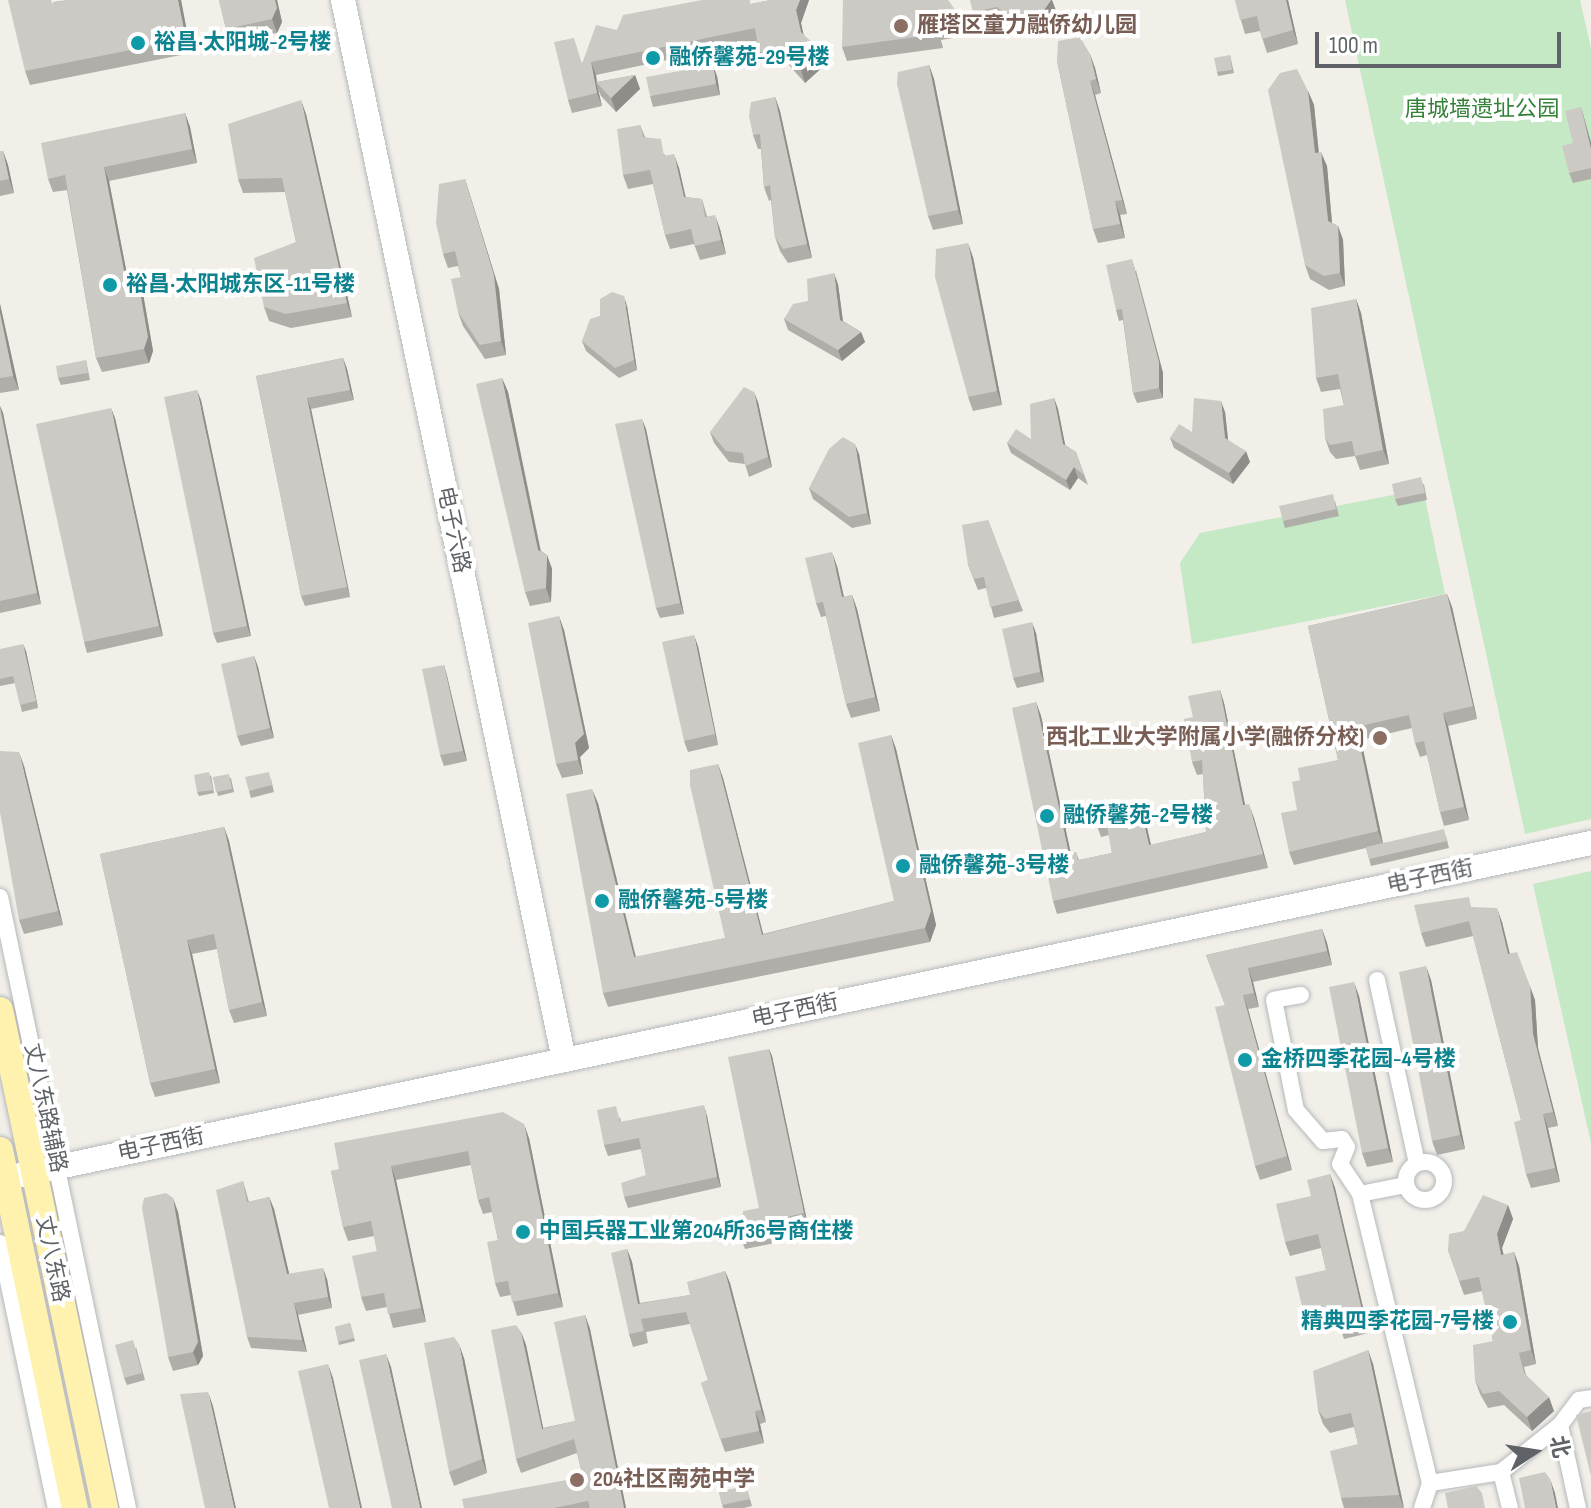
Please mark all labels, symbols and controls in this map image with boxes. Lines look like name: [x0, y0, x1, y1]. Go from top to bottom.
place label: 雁塔区童力融侨幼儿园: [917, 13, 1137, 39]
scale bar: [1319, 16, 1565, 66]
marker: 雁塔区童力融侨幼儿园: [892, 17, 910, 35]
place label: 裕昌·太阳城-2号楼: [154, 30, 331, 56]
text: 100 m: [1329, 31, 1378, 60]
marker: 裕昌·太阳城-2号楼: [129, 34, 147, 52]
place label: 融侨馨苑-29号楼: [669, 45, 829, 71]
marker: 融侨馨苑-29号楼: [644, 49, 662, 67]
park label: 唐城墙遗址公园: [1405, 97, 1559, 123]
place label: 裕昌·太阳城东区-11号楼: [126, 272, 355, 298]
marker: 裕昌·太阳城东区-11号楼: [101, 276, 119, 294]
street label: 电子六路: [431, 484, 475, 576]
place label: 西北工业大学附属小学(融侨分校): [1046, 725, 1364, 751]
marker: 西北工业大学附属小学(融侨分校): [1371, 729, 1389, 747]
place label: 融侨馨苑-2号楼: [1063, 803, 1213, 829]
marker: 融侨馨苑-2号楼: [1038, 807, 1056, 825]
place label: 融侨馨苑-3号楼: [919, 853, 1069, 879]
street label: 电子西街: [1384, 855, 1476, 899]
marker: 融侨馨苑-3号楼: [894, 857, 912, 875]
place label: 融侨馨苑-5号楼: [618, 888, 768, 914]
marker: 融侨馨苑-5号楼: [593, 892, 611, 910]
street label: 电子西街: [749, 989, 841, 1033]
street label: 丈八东路辅路: [18, 1041, 72, 1175]
place label: 金桥四季花园-4号楼: [1261, 1047, 1456, 1073]
marker: 金桥四季花园-4号楼: [1236, 1051, 1254, 1069]
street label: 电子西街: [115, 1123, 207, 1167]
street label: 丈八东路: [30, 1213, 74, 1305]
place label: 中国兵器工业第204所36号商住楼: [539, 1219, 854, 1245]
marker: 中国兵器工业第204所36号商住楼: [514, 1223, 532, 1241]
place label: 精典四季花园-7号楼: [1301, 1309, 1494, 1335]
marker: 精典四季花园-7号楼: [1501, 1313, 1519, 1331]
north arrow: [1495, 1412, 1575, 1492]
text: 北: [1543, 1433, 1574, 1460]
place label: 204社区南苑中学: [593, 1467, 755, 1493]
marker: 204社区南苑中学: [568, 1471, 586, 1489]

